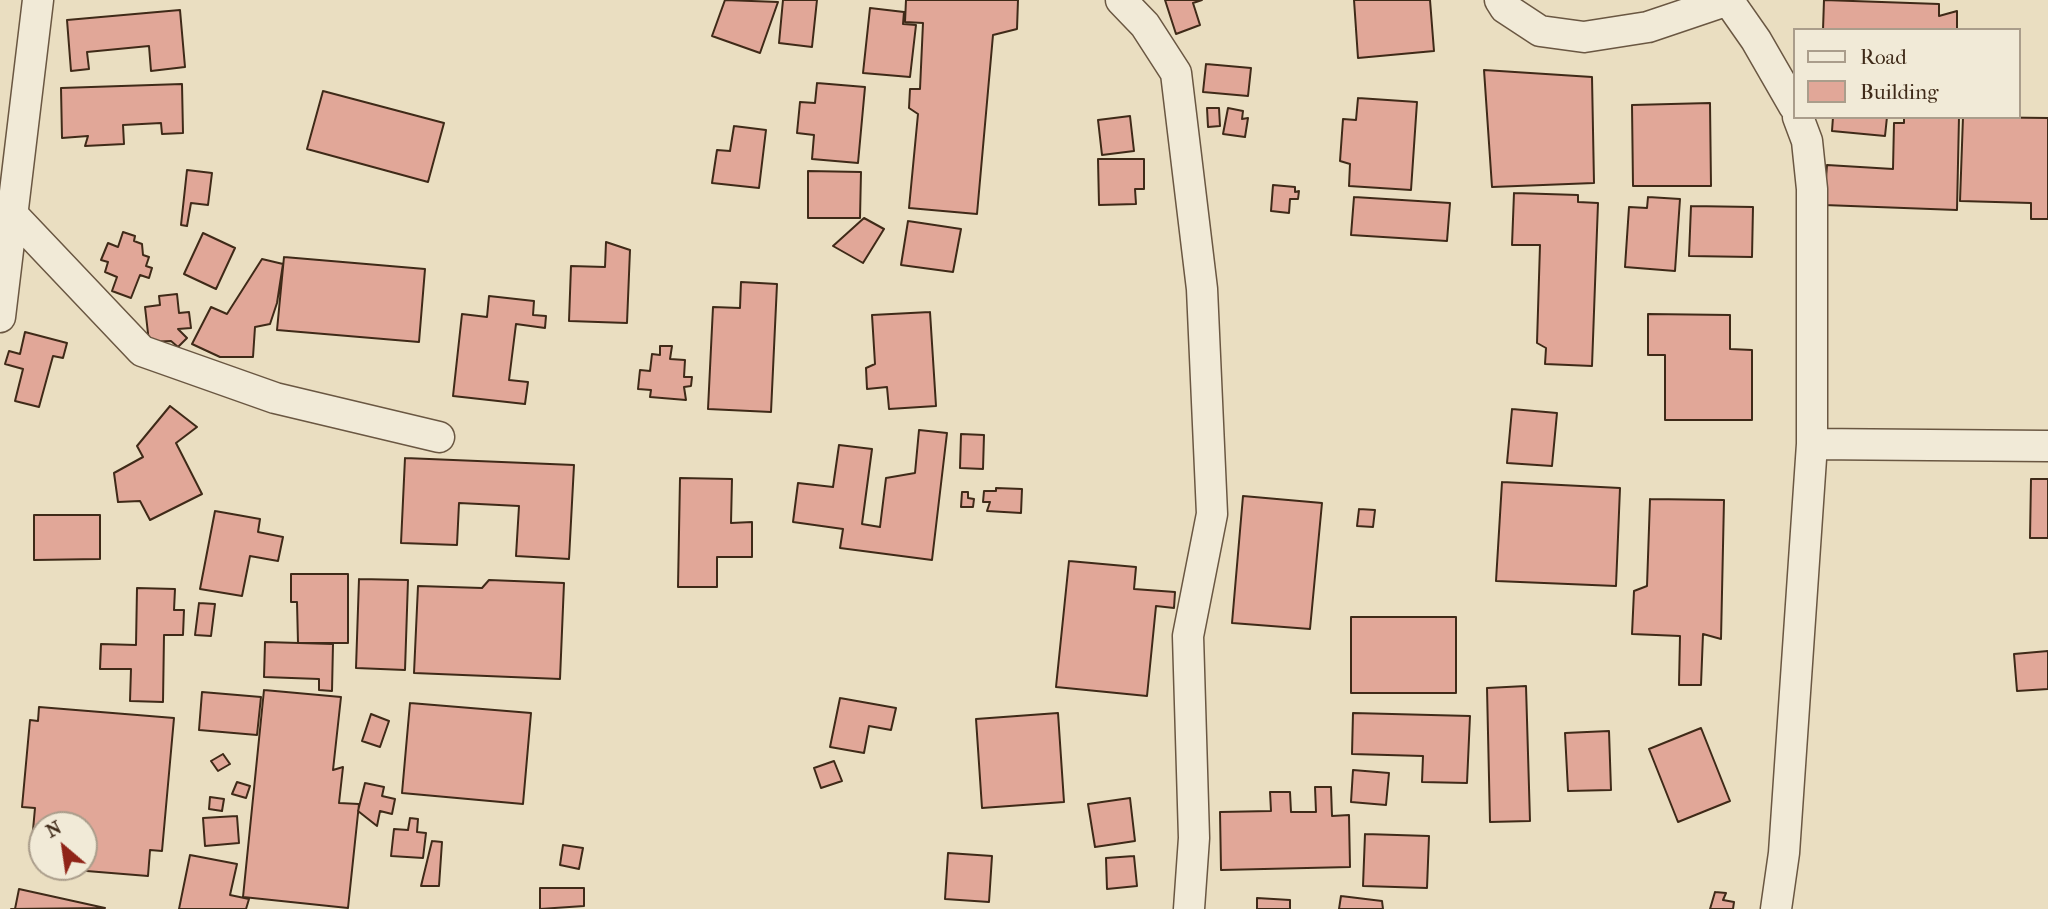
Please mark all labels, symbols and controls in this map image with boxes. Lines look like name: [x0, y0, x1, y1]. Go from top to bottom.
legend: [1792, 28, 2020, 119]
text: Road: [1860, 45, 1907, 69]
text: Building: [1860, 80, 1938, 104]
north arrow: [28, 811, 98, 881]
text: N: [42, 816, 65, 843]

